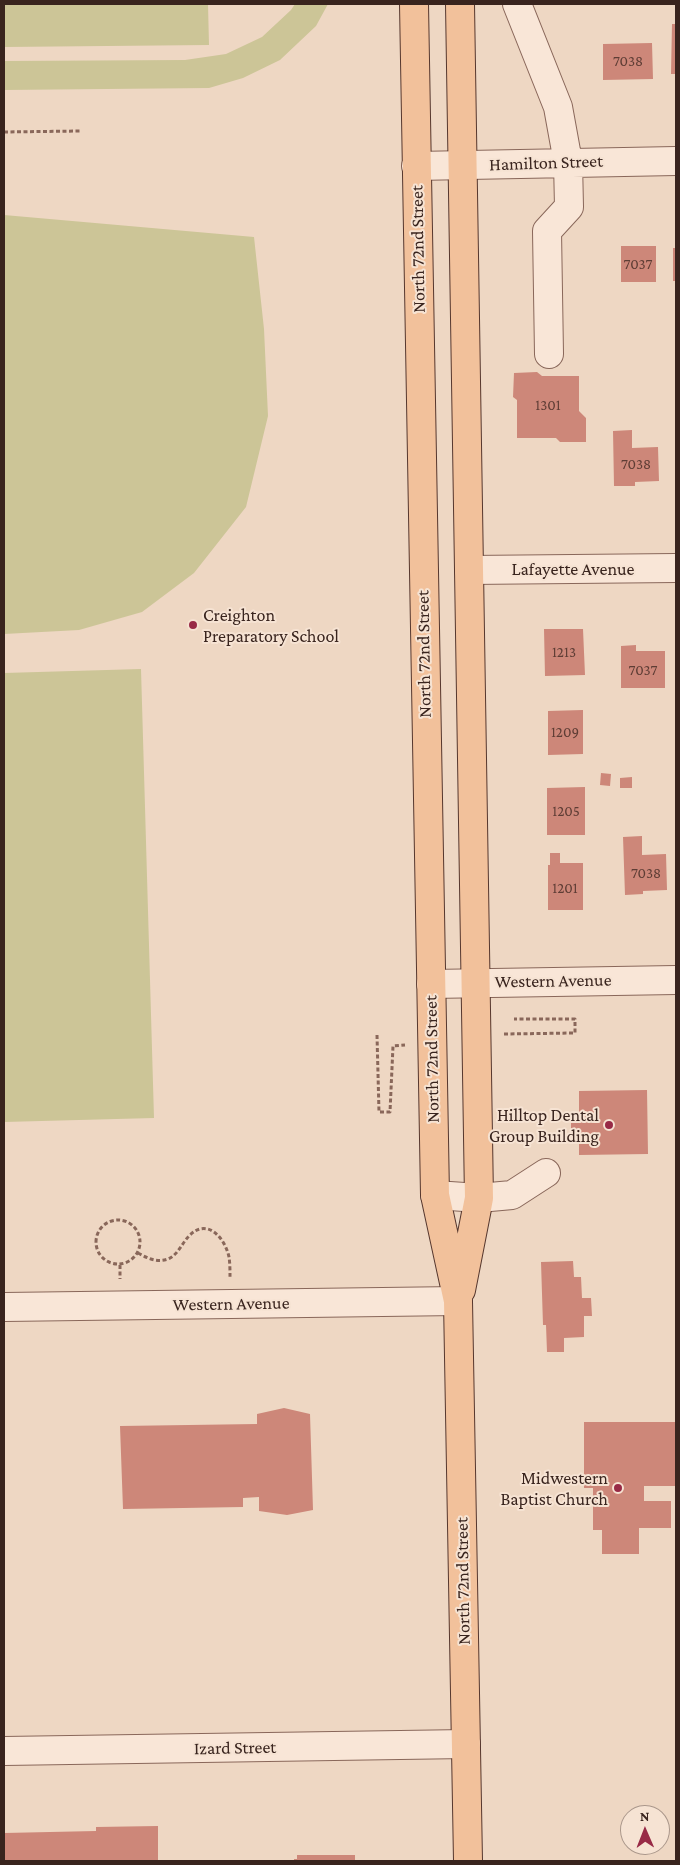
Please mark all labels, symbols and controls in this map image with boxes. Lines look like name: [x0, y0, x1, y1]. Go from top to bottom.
house number: 7038: [613, 52, 643, 70]
street label: Hamilton Street: [489, 150, 603, 176]
street label: North 72nd Street: [406, 185, 430, 313]
house number: 7037: [624, 255, 652, 273]
house number: 1301: [535, 396, 561, 414]
house number: 7038: [621, 455, 651, 473]
street label: Lafayette Avenue: [511, 558, 635, 580]
street label: North 72nd Street: [412, 590, 436, 718]
place label: Creighton Preparatory School: [203, 604, 339, 646]
marker: Creighton Preparatory School: [187, 619, 199, 631]
house number: 1213: [552, 643, 576, 661]
house number: 7037: [629, 661, 657, 679]
house number: 1209: [551, 723, 579, 741]
house number: 1205: [552, 802, 580, 820]
house number: 7038: [631, 864, 661, 882]
house number: 1201: [552, 879, 578, 897]
street label: Western Avenue: [494, 969, 612, 993]
street label: North 72nd Street: [420, 995, 444, 1123]
place label: Hilltop Dental Group Building: [489, 1104, 599, 1146]
marker: Hilltop Dental Group Building: [603, 1119, 615, 1131]
street label: Western Avenue: [172, 1292, 290, 1316]
place label: Midwestern Baptist Church: [500, 1467, 608, 1510]
marker: Midwestern Baptist Church: [612, 1482, 624, 1494]
street label: North 72nd Street: [451, 1517, 475, 1645]
street label: Izard Street: [194, 1736, 276, 1760]
north arrow: [620, 1805, 670, 1855]
text: N: [640, 1808, 650, 1824]

